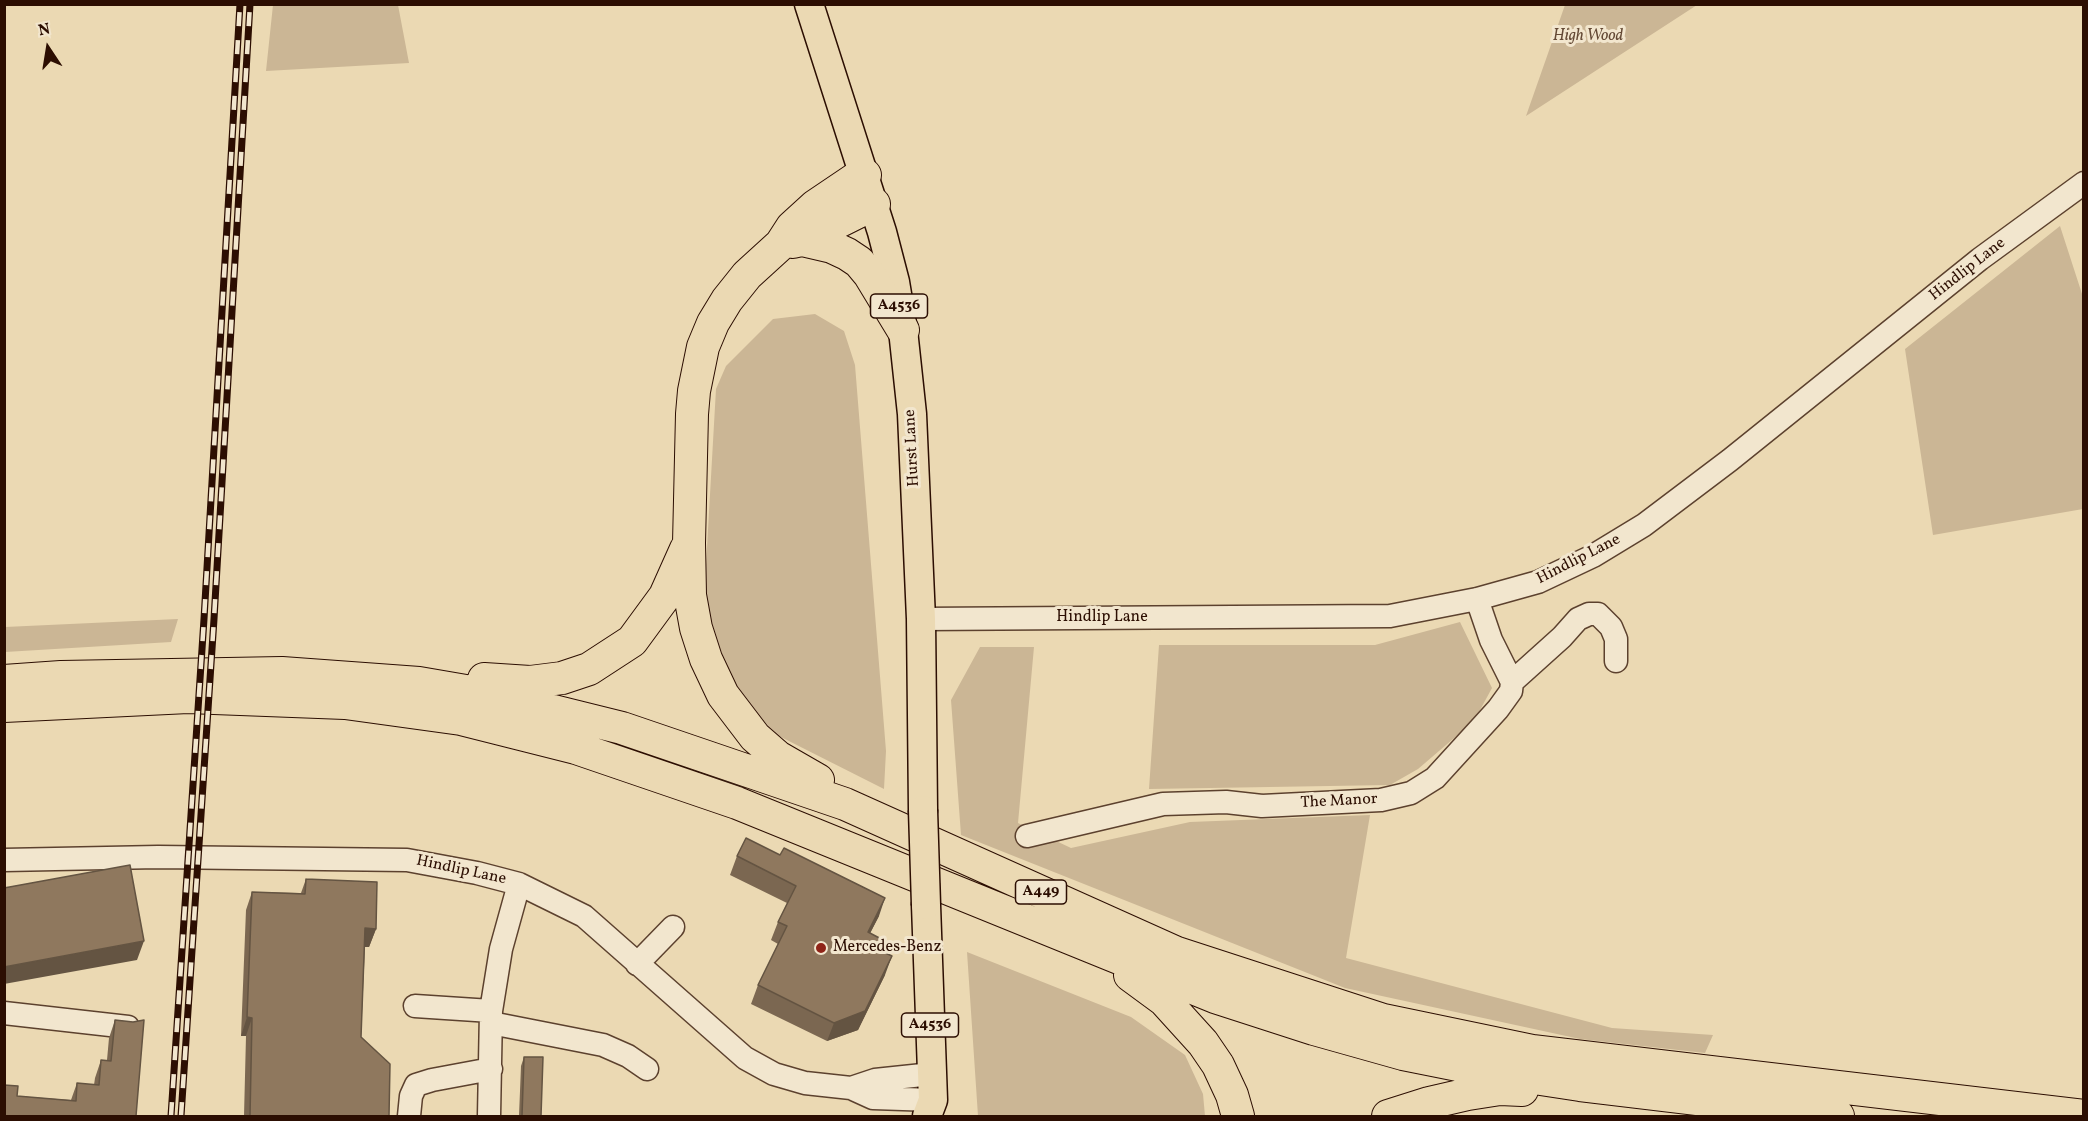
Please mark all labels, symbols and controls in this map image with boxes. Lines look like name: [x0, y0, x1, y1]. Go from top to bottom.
north arrow: [18, 18, 78, 78]
text: N: [36, 18, 52, 42]
park label: High Wood: [1553, 27, 1623, 47]
street label: Hindlip Lane: [1926, 234, 2010, 306]
road number: A4536: [870, 294, 928, 318]
street label: Hurst Lane: [901, 409, 925, 487]
street label: Hindlip Lane: [1534, 531, 1624, 589]
street label: Hindlip Lane: [1056, 608, 1148, 628]
street label: The Manor: [1300, 790, 1378, 814]
street label: Hindlip Lane: [414, 852, 508, 890]
road number: A449: [1016, 880, 1066, 904]
place label: Mercedes-Benz: [833, 938, 941, 958]
marker: Mercedes-Benz: [814, 941, 828, 955]
road number: A4536: [902, 1013, 958, 1037]

